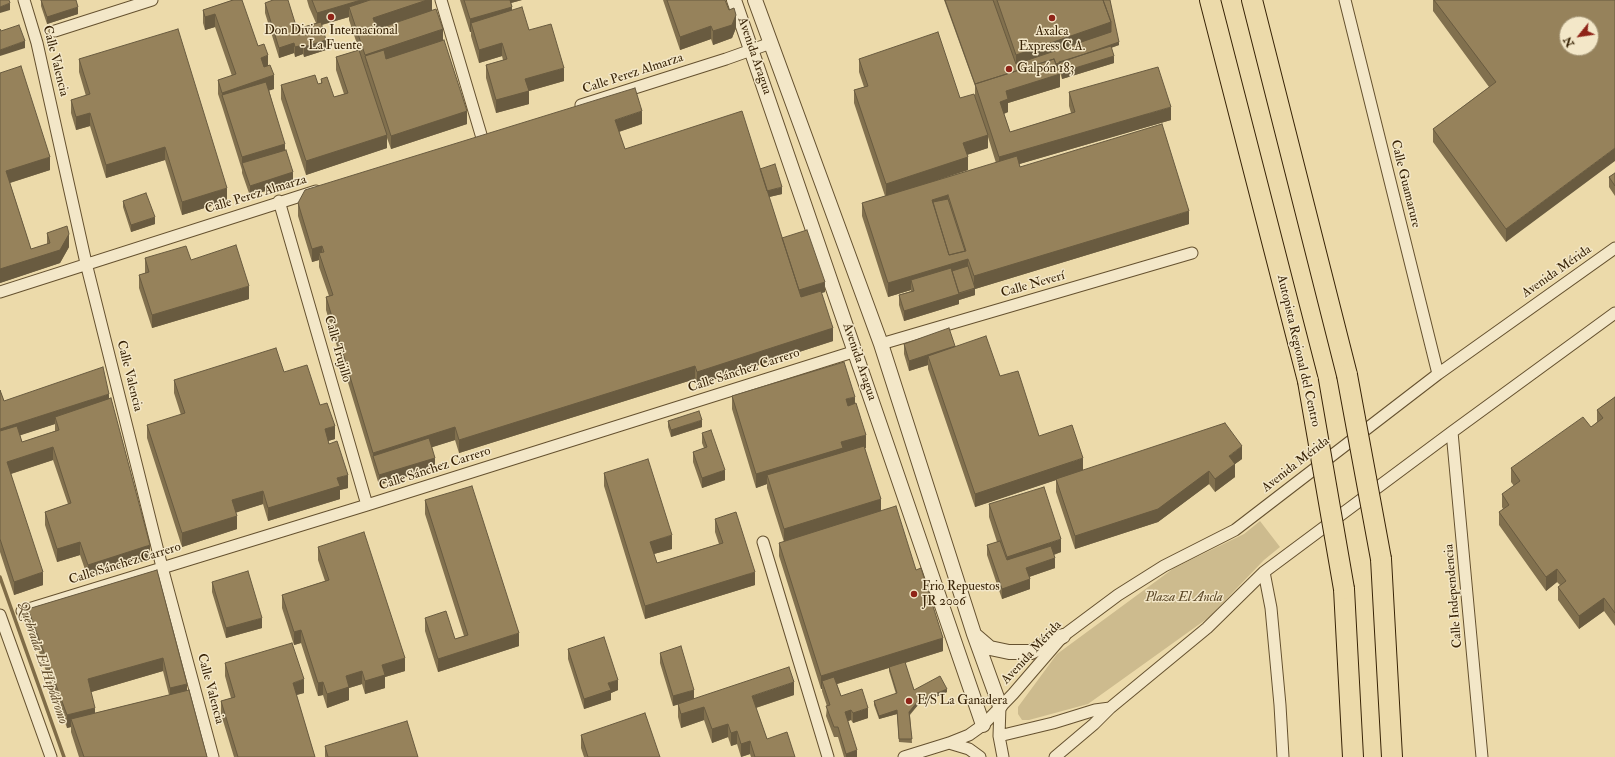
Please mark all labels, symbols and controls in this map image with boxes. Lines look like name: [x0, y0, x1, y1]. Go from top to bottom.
marker: Don Divino Internacional - La Fuente: [326, 12, 336, 22]
marker: Axalca Express C.A.: [1047, 13, 1057, 23]
street label: Avenida Aragua: [734, 15, 774, 97]
north arrow: [1559, 16, 1599, 56]
place label: Don Divino Internacional - La Fuente: [264, 23, 398, 54]
street label: Calle Valencia: [39, 24, 71, 98]
place label: Axalca Express C.A.: [1019, 24, 1085, 55]
text: N: [1561, 34, 1577, 49]
street label: Calle Perez Almarza: [581, 50, 685, 98]
place label: Galpón 183: [1017, 61, 1075, 77]
marker: Galpón 183: [1004, 64, 1014, 74]
street label: Calle Guamarure: [1387, 139, 1423, 229]
street label: Calle Perez Almarza: [203, 172, 309, 218]
street label: Avenida Mérida: [1519, 242, 1595, 302]
street label: Calle Neverí: [999, 268, 1067, 302]
street label: Autopista Regional del Centro: [1273, 273, 1323, 429]
street label: Calle Trujillo: [320, 314, 354, 384]
street label: Avenida Aragua: [839, 321, 879, 403]
street label: Calle Valencia: [113, 339, 145, 413]
street label: Calle Sánchez Carrero: [686, 346, 802, 396]
street label: Avenida Mérida: [1259, 434, 1333, 496]
street label: Calle Sánchez Carrero: [377, 444, 493, 494]
street label: Calle Sánchez Carrero: [67, 540, 183, 588]
street label: Calle Independencia: [1442, 543, 1466, 649]
place label: Frio Repuestos JR 2006: [922, 579, 1000, 610]
marker: Frio Repuestos JR 2006: [909, 589, 919, 599]
park label: Plaza El Ancla: [1145, 590, 1223, 606]
water label: Quebrada El Hipódromo: [13, 599, 71, 727]
street label: Avenida Mérida: [999, 618, 1065, 688]
street label: Calle Valencia: [193, 652, 227, 726]
place label: E/S La Ganadera: [917, 693, 1008, 709]
marker: E/S La Ganadera: [904, 696, 914, 706]

